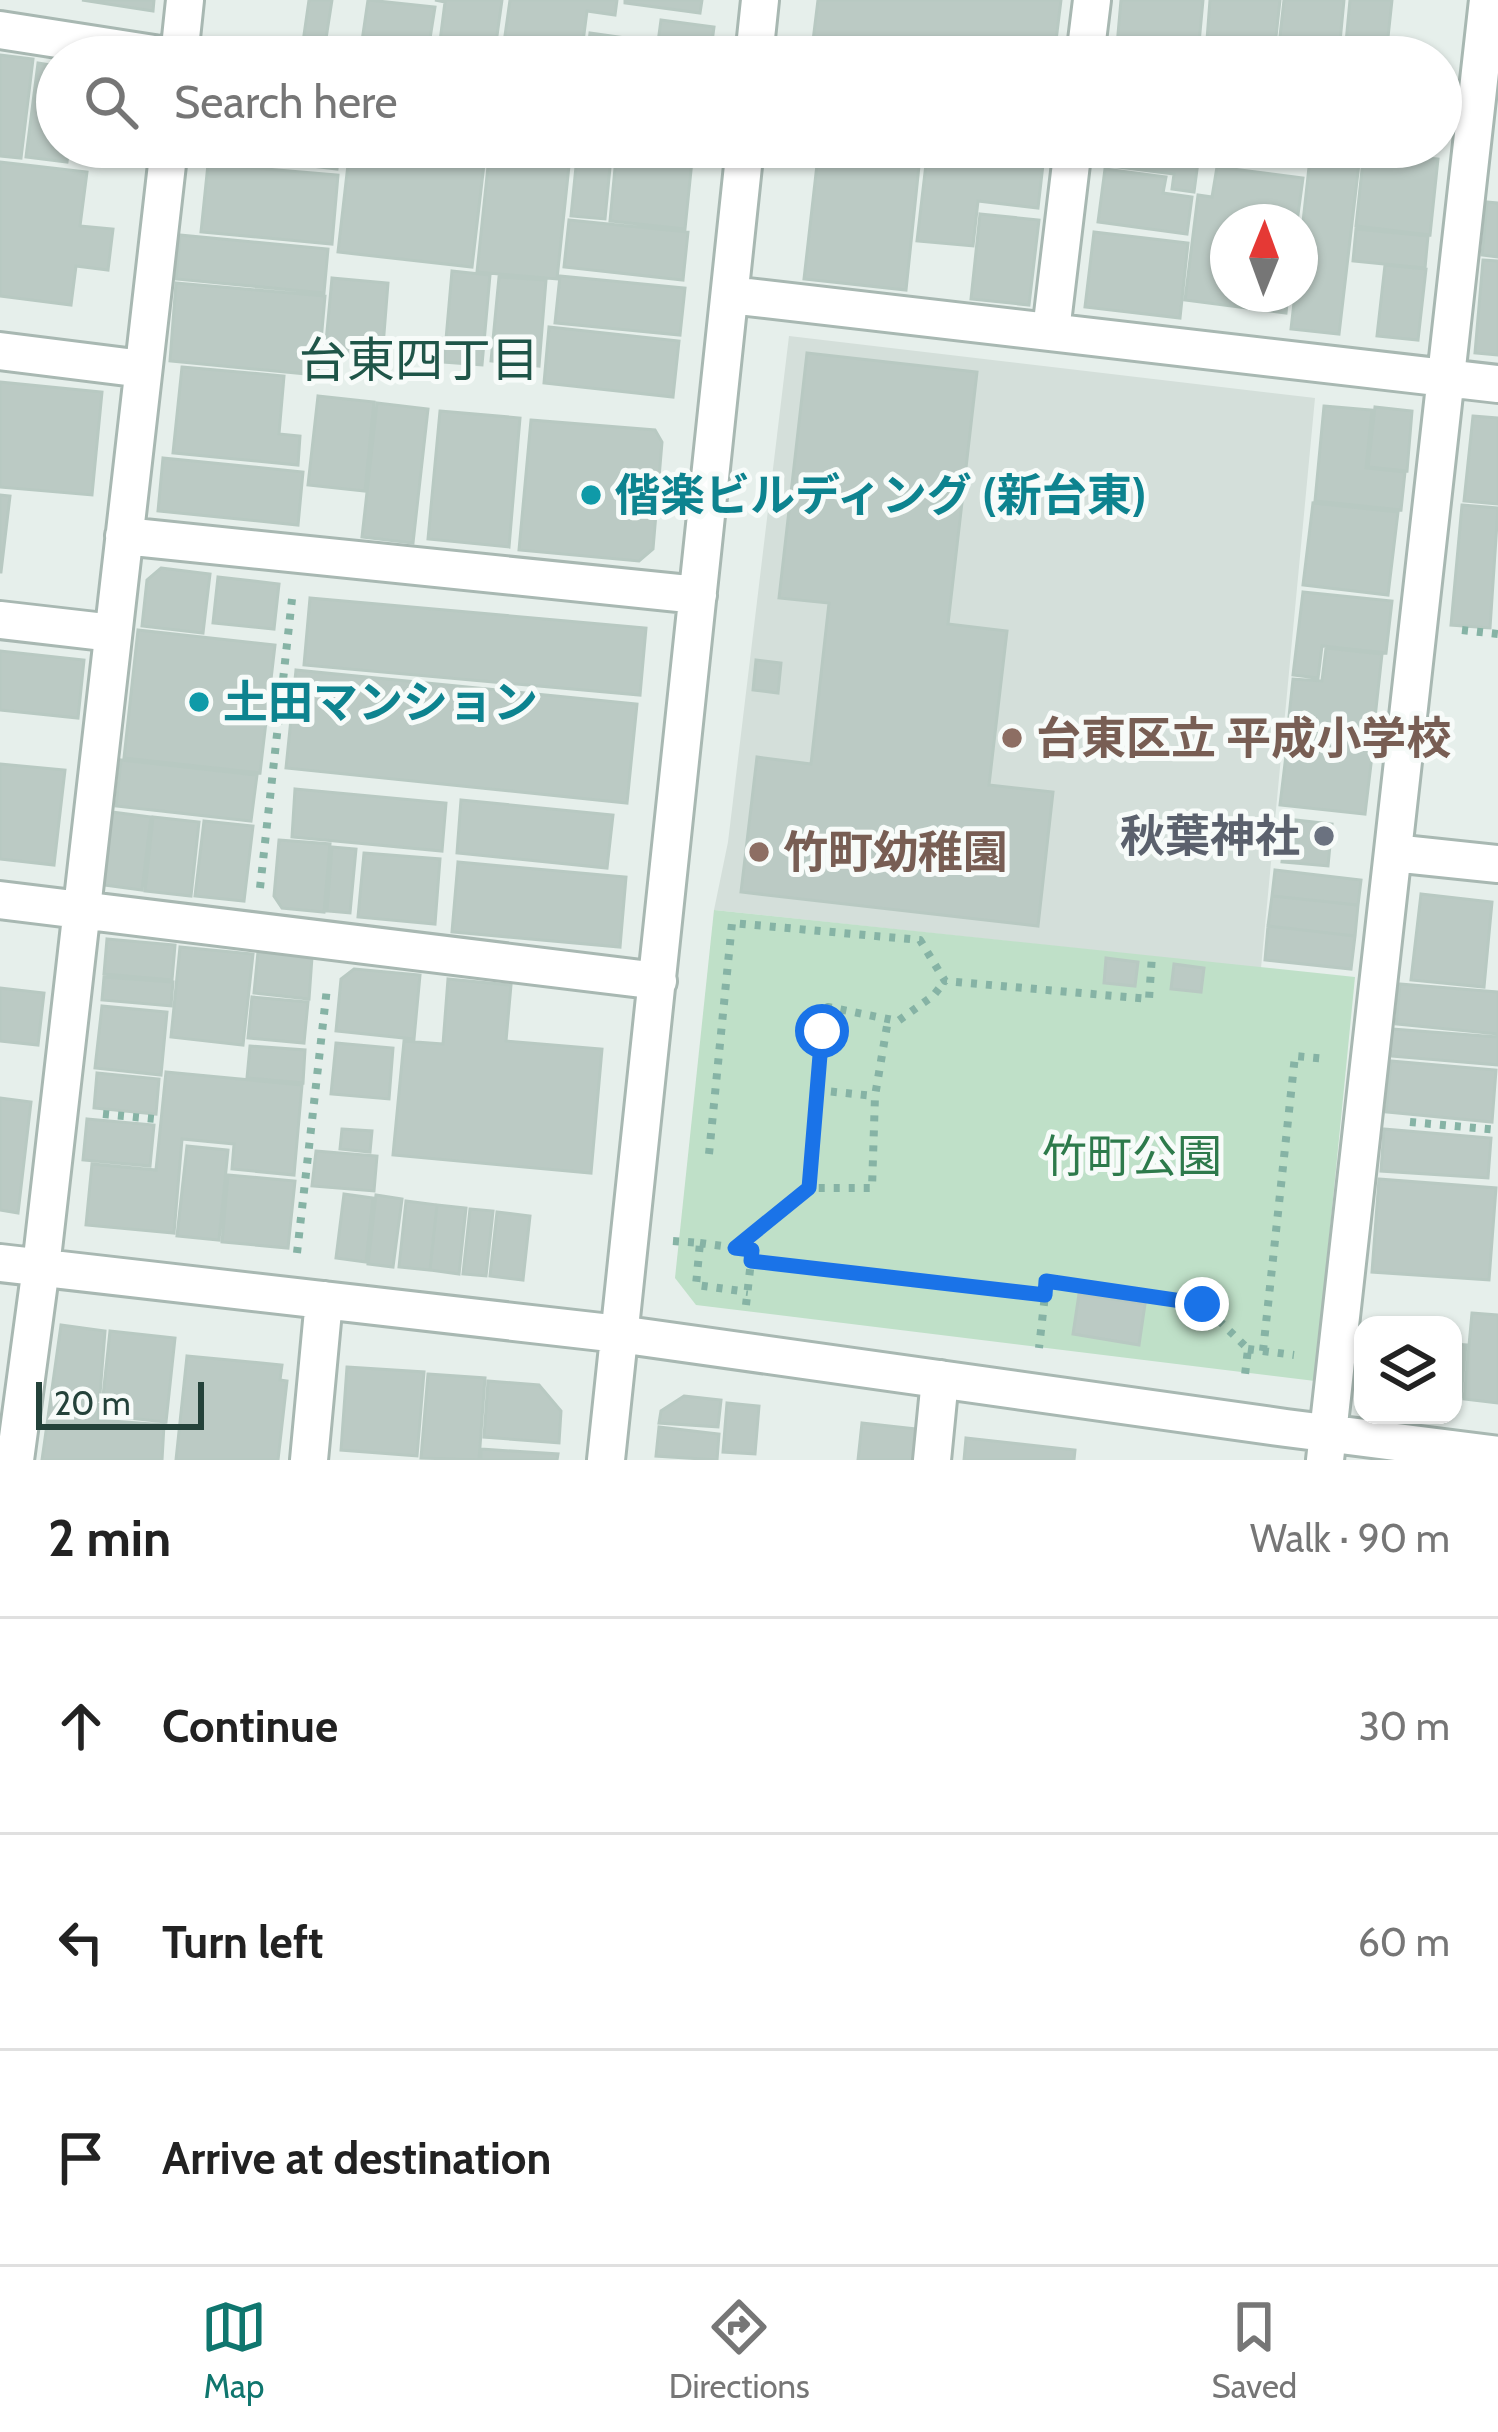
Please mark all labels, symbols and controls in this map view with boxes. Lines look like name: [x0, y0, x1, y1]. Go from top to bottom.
search box: [36, 36, 1462, 168]
icon: search: [78, 69, 144, 135]
text: Search here: [174, 75, 398, 129]
north arrow: [1210, 204, 1318, 312]
district label: 台東四丁目: [299, 331, 539, 389]
place label: 偕楽ビルディング (新台東): [615, 468, 1147, 522]
marker: 偕楽ビルディング (新台東): [578, 482, 604, 508]
place label: 土田マンション: [223, 675, 538, 729]
marker: 土田マンション: [186, 689, 212, 715]
place label: 台東区立 平成小学校: [1036, 711, 1451, 765]
marker: 台東区立 平成小学校: [999, 725, 1025, 751]
place label: 秋葉神社: [1120, 809, 1300, 863]
marker: 秋葉神社: [1311, 823, 1337, 849]
place label: 竹町幼稚園: [783, 825, 1008, 879]
marker: 竹町幼稚園: [746, 839, 772, 865]
route start: [795, 1004, 849, 1058]
park label: 竹町公園: [1042, 1129, 1222, 1183]
route end: [1175, 1277, 1229, 1331]
map controls: [1354, 1316, 1462, 1424]
button: layers: [1354, 1316, 1462, 1424]
scale bar: [36, 1376, 204, 1429]
text: 20 m: [54, 1383, 131, 1423]
text: 2 min: [48, 1507, 171, 1569]
text: Walk · 90 m: [1250, 1514, 1450, 1562]
icon: ahead: [48, 1693, 114, 1759]
text: Continue: [162, 1699, 338, 1753]
text: 30 m: [1359, 1702, 1450, 1750]
icon: left: [48, 1909, 114, 1975]
text: Turn left: [162, 1915, 324, 1969]
text: 60 m: [1358, 1918, 1450, 1966]
icon: arrive: [48, 2125, 114, 2191]
text: Arrive at destination: [162, 2131, 551, 2185]
tab: Map: [201, 2294, 267, 2406]
tab: Directions: [669, 2294, 810, 2406]
tab: Saved: [1211, 2294, 1297, 2406]

